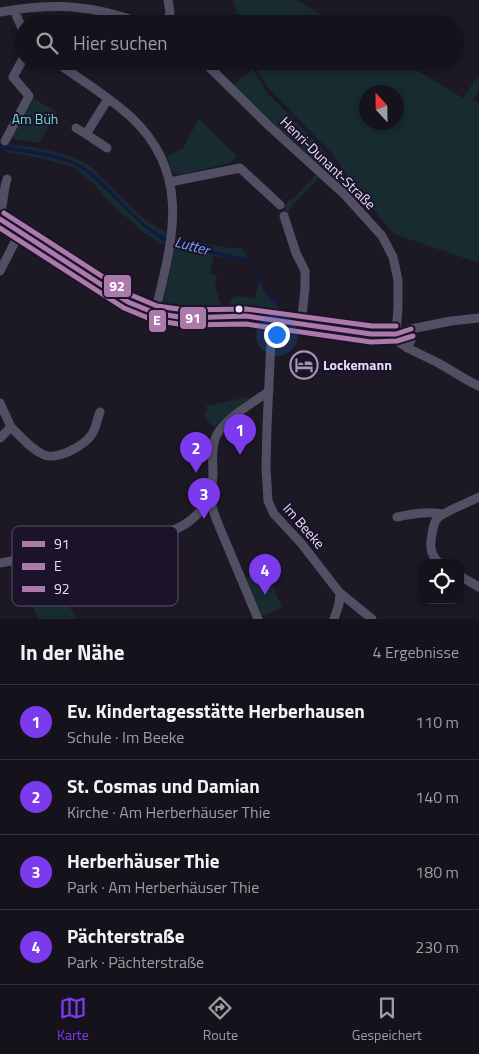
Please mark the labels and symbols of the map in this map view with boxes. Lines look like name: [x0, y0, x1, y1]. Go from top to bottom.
north arrow: [359, 85, 404, 130]
park label: Am Büh: [12, 108, 58, 129]
street label: Henri-Dunant-Straße: [276, 111, 381, 214]
water label: Lutter: [172, 230, 214, 262]
line badge: 92: [103, 274, 132, 298]
text: 92: [109, 275, 125, 296]
unlabelled marker: [234, 304, 244, 314]
line badge: 91: [179, 306, 207, 330]
text: 91: [185, 307, 201, 328]
line badge: E: [148, 309, 167, 333]
text: E: [153, 309, 161, 330]
your location: [264, 322, 290, 348]
hotel icon: Lockemann: [289, 350, 319, 380]
place label: Lockemann: [323, 354, 392, 375]
pin: 1: [224, 414, 256, 455]
pin: 2: [180, 432, 212, 473]
pin: 3: [188, 478, 220, 519]
street label: Im Beeke: [279, 498, 330, 553]
legend: [12, 526, 178, 606]
text: 91: [54, 533, 70, 554]
pin: 4: [249, 554, 281, 595]
text: E: [54, 555, 62, 576]
text: 92: [54, 578, 70, 599]

